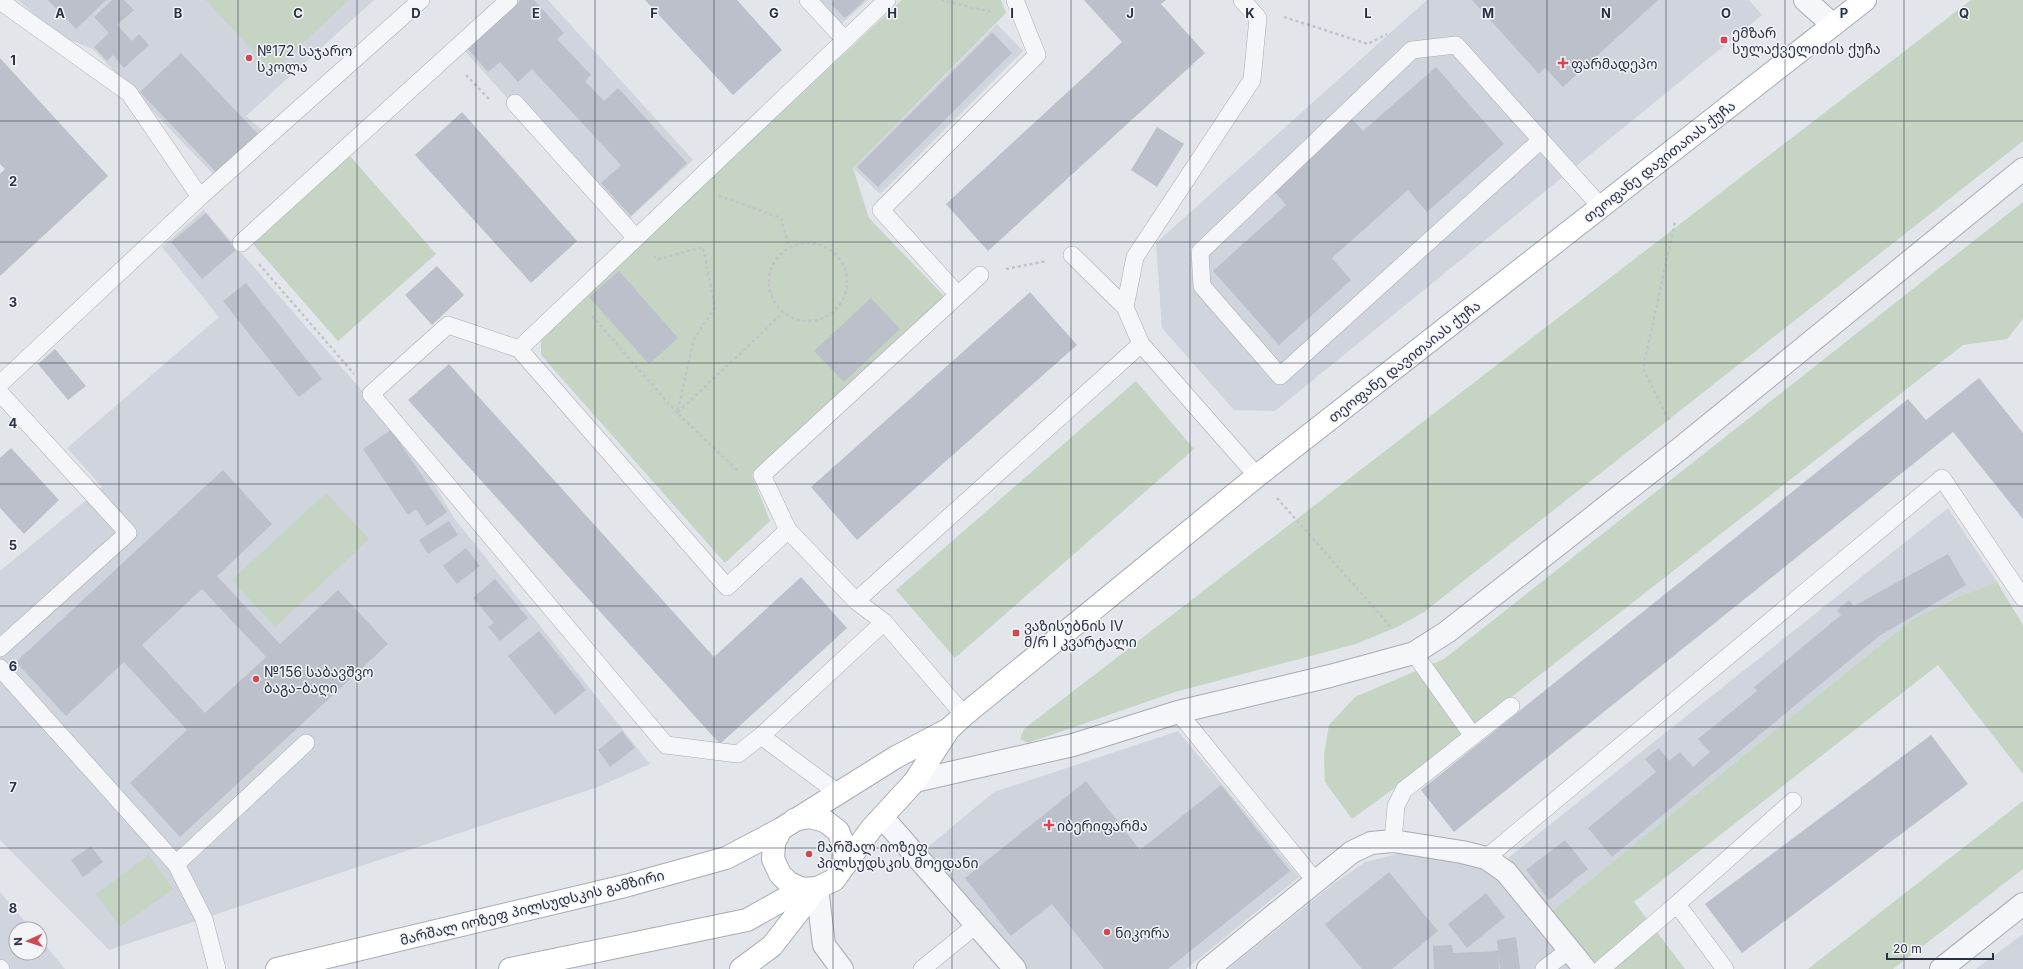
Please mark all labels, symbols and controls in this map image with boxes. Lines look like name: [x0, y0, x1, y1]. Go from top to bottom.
text: A: [55, 5, 65, 21]
text: B: [174, 5, 183, 21]
text: C: [293, 5, 303, 21]
text: D: [411, 5, 421, 21]
text: E: [532, 5, 540, 21]
text: F: [650, 5, 658, 21]
text: G: [769, 5, 779, 21]
text: H: [887, 5, 897, 21]
text: I: [1010, 5, 1014, 21]
text: J: [1126, 5, 1134, 21]
text: K: [1245, 5, 1255, 21]
text: L: [1364, 5, 1372, 21]
text: M: [1482, 5, 1494, 21]
text: N: [1601, 5, 1611, 21]
text: O: [1721, 5, 1731, 21]
text: P: [1840, 5, 1848, 21]
text: Q: [1959, 5, 1969, 21]
place label: ემზარ სულაქველიძის ქუჩა: [1732, 24, 1881, 58]
marker: ემზარ სულაქველიძის ქუჩა: [1719, 35, 1729, 45]
place label: №172 საჯარო სკოლა: [257, 42, 352, 76]
text: 1: [10, 52, 16, 68]
marker: №172 საჯარო სკოლა: [244, 53, 254, 63]
place label: ფარმადეპო: [1571, 55, 1657, 73]
marker: ფარმადეპო: [1558, 58, 1568, 68]
street label: თეოფანე დავითაიას ქუჩა: [1580, 96, 1739, 226]
text: 2: [9, 173, 17, 189]
text: 3: [9, 294, 17, 310]
street label: თეოფანე დავითაიას ქუჩა: [1325, 296, 1484, 426]
text: 4: [9, 415, 18, 431]
text: 5: [9, 537, 17, 553]
place label: ვაზისუბნის IV მ/რ I კვარტალი: [1024, 617, 1137, 651]
marker: ვაზისუბნის IV მ/რ I კვარტალი: [1011, 628, 1021, 638]
text: 6: [9, 658, 17, 674]
place label: №156 საბავშვო ბაგა-ბაღი: [264, 663, 374, 697]
marker: №156 საბავშვო ბაგა-ბაღი: [251, 674, 261, 684]
text: 7: [9, 779, 17, 795]
place label: იბერიფარმა: [1057, 817, 1148, 835]
marker: იბერიფარმა: [1044, 820, 1054, 830]
place label: მარშალ იოზეფ პილსუდსკის მოედანი: [817, 838, 979, 872]
marker: მარშალ იოზეფ პილსუდსკის მოედანი: [804, 849, 814, 859]
street label: მარშალ იოზეფ პილსუდსკის გამზირი: [398, 866, 666, 949]
text: 8: [9, 900, 17, 916]
north arrow: [8, 921, 48, 961]
place label: ნიკორა: [1115, 924, 1170, 942]
marker: ნიკორა: [1102, 927, 1112, 937]
scale bar: [1887, 935, 1993, 961]
text: N: [11, 937, 25, 946]
text: 20 m: [1893, 941, 1922, 956]

